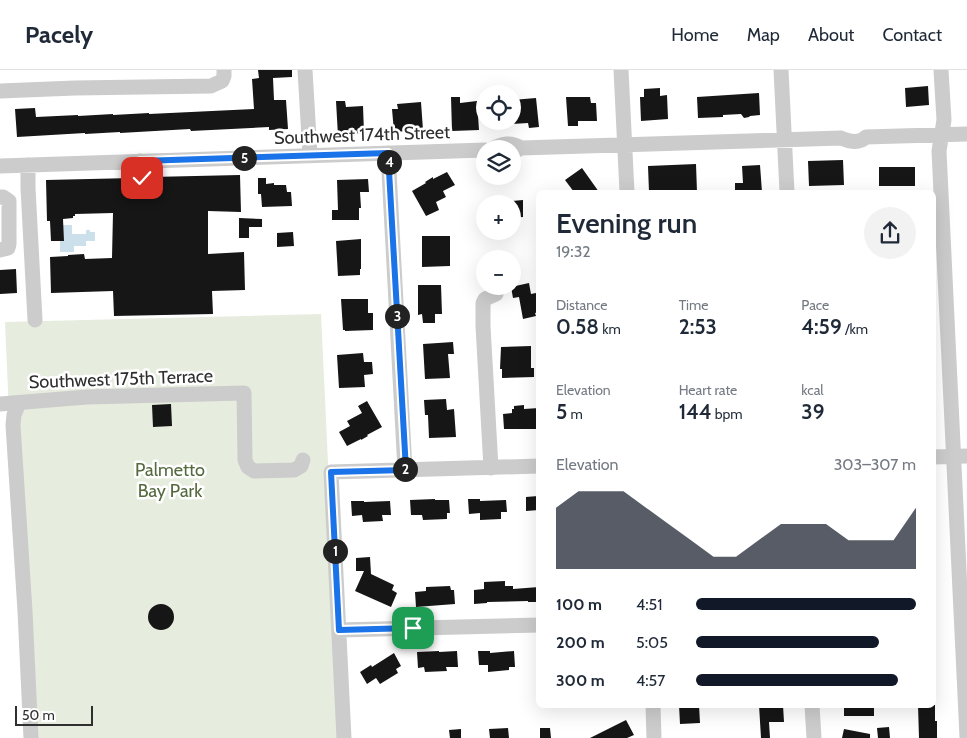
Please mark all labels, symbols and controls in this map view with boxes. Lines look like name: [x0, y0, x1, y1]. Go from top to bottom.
text: Pacely: [25, 20, 93, 49]
text: Home: [671, 24, 719, 46]
text: Map: [747, 24, 780, 46]
text: About: [808, 24, 854, 46]
text: Contact: [882, 24, 942, 46]
map controls: [476, 85, 521, 295]
button: locate: [476, 85, 521, 130]
street label: Southwest 174th Street: [274, 121, 450, 149]
button: layers: [476, 140, 521, 185]
pin: 5: [232, 146, 256, 170]
text: 5: [241, 149, 248, 167]
pin: 4: [376, 150, 402, 174]
text: 4: [385, 153, 394, 171]
pin: [121, 157, 163, 199]
icon: check: [128, 164, 156, 192]
button: +: [476, 195, 521, 240]
text: Evening run: [556, 206, 697, 240]
button: share: [864, 207, 916, 259]
text: 19:32: [556, 242, 591, 261]
button: −: [476, 250, 521, 295]
text: Distance: [556, 296, 608, 314]
text: Time: [679, 296, 708, 314]
text: Pace: [801, 296, 829, 314]
pin: 3: [384, 304, 410, 328]
text: 3: [394, 307, 401, 325]
text: 0.58: [556, 314, 599, 339]
text: 2:53: [679, 314, 717, 339]
text: 4:59: [801, 314, 842, 339]
text: km: [599, 320, 621, 338]
text: /km: [842, 320, 868, 338]
street label: Southwest 175th Terrace: [29, 365, 213, 393]
text: Elevation: [556, 381, 611, 399]
text: Heart rate: [679, 381, 737, 399]
text: kcal: [801, 381, 824, 399]
text: 5: [556, 399, 567, 424]
text: 144: [679, 399, 712, 424]
text: 39: [801, 399, 825, 424]
text: m: [567, 405, 583, 423]
text: bpm: [712, 405, 743, 423]
text: Elevation: [556, 455, 619, 474]
text: 303–307 m: [834, 455, 916, 474]
pin: 2: [392, 456, 418, 482]
park label: Palmetto Bay Park: [135, 459, 205, 502]
text: 2: [402, 460, 409, 478]
pin: 1: [322, 538, 348, 564]
text: 1: [333, 542, 338, 560]
text: 100 m: [556, 595, 602, 614]
text: 4:51: [636, 595, 662, 614]
pin: [392, 607, 434, 649]
icon: arrive: [399, 614, 427, 642]
text: 200 m: [556, 633, 605, 652]
text: 5:05: [636, 633, 668, 652]
text: 300 m: [556, 671, 605, 690]
text: 4:57: [636, 671, 665, 690]
scale bar: [15, 703, 92, 726]
text: 50 m: [22, 706, 55, 724]

